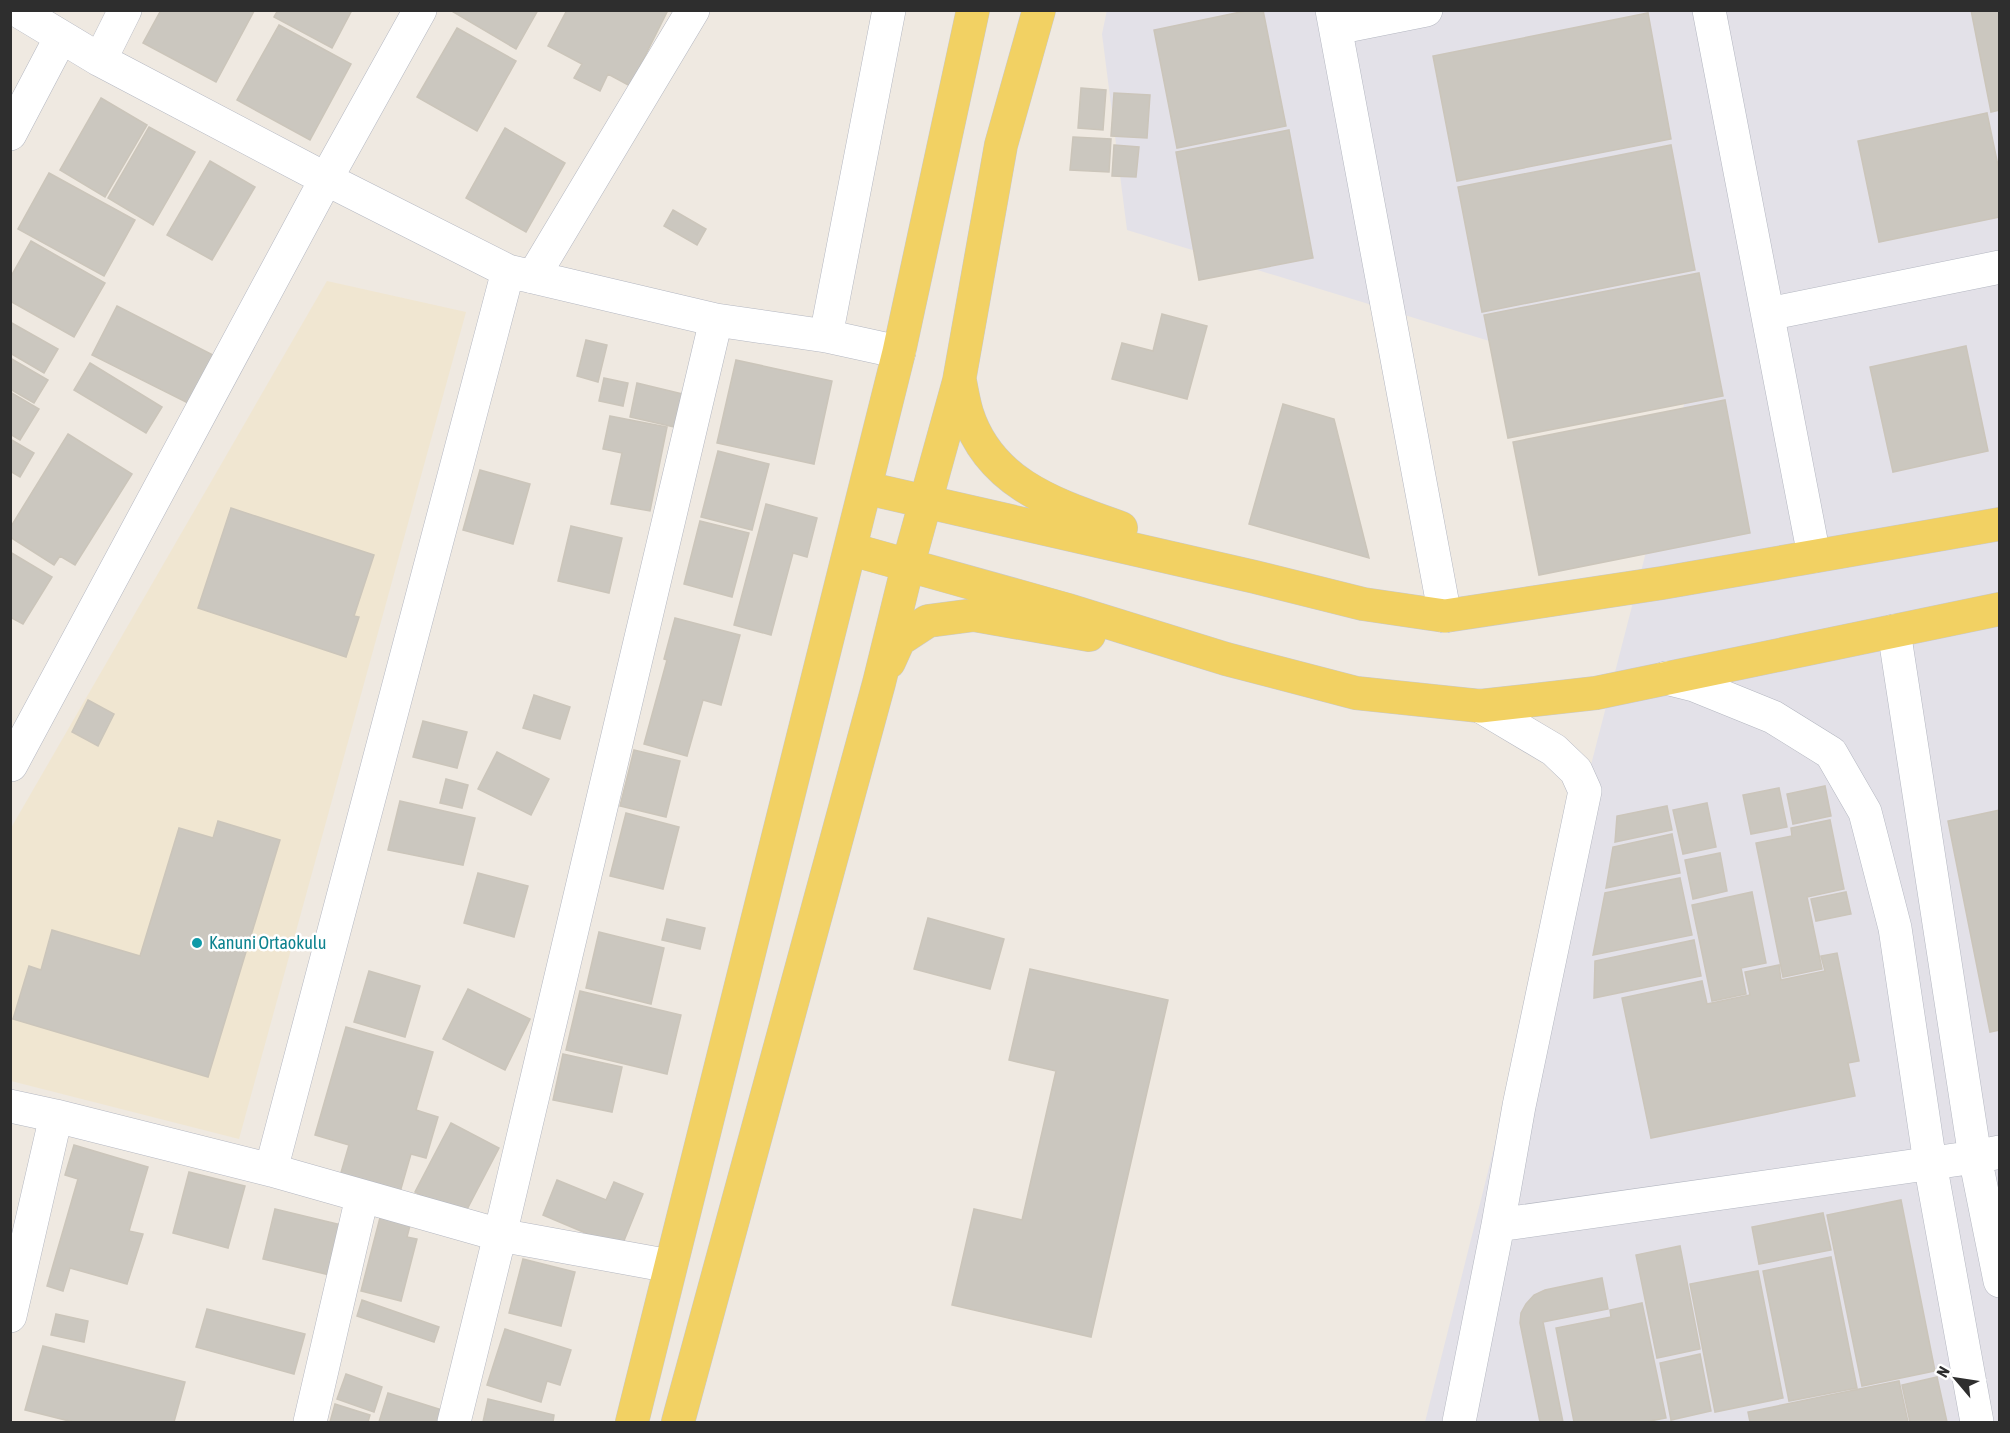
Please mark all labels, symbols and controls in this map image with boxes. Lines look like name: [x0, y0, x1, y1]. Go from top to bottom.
place label: Kanuni Ortaokulu: [209, 932, 326, 953]
marker: Kanuni Ortaokulu: [190, 936, 204, 950]
north arrow: [1926, 1349, 1986, 1409]
text: N: [1933, 1363, 1953, 1380]

